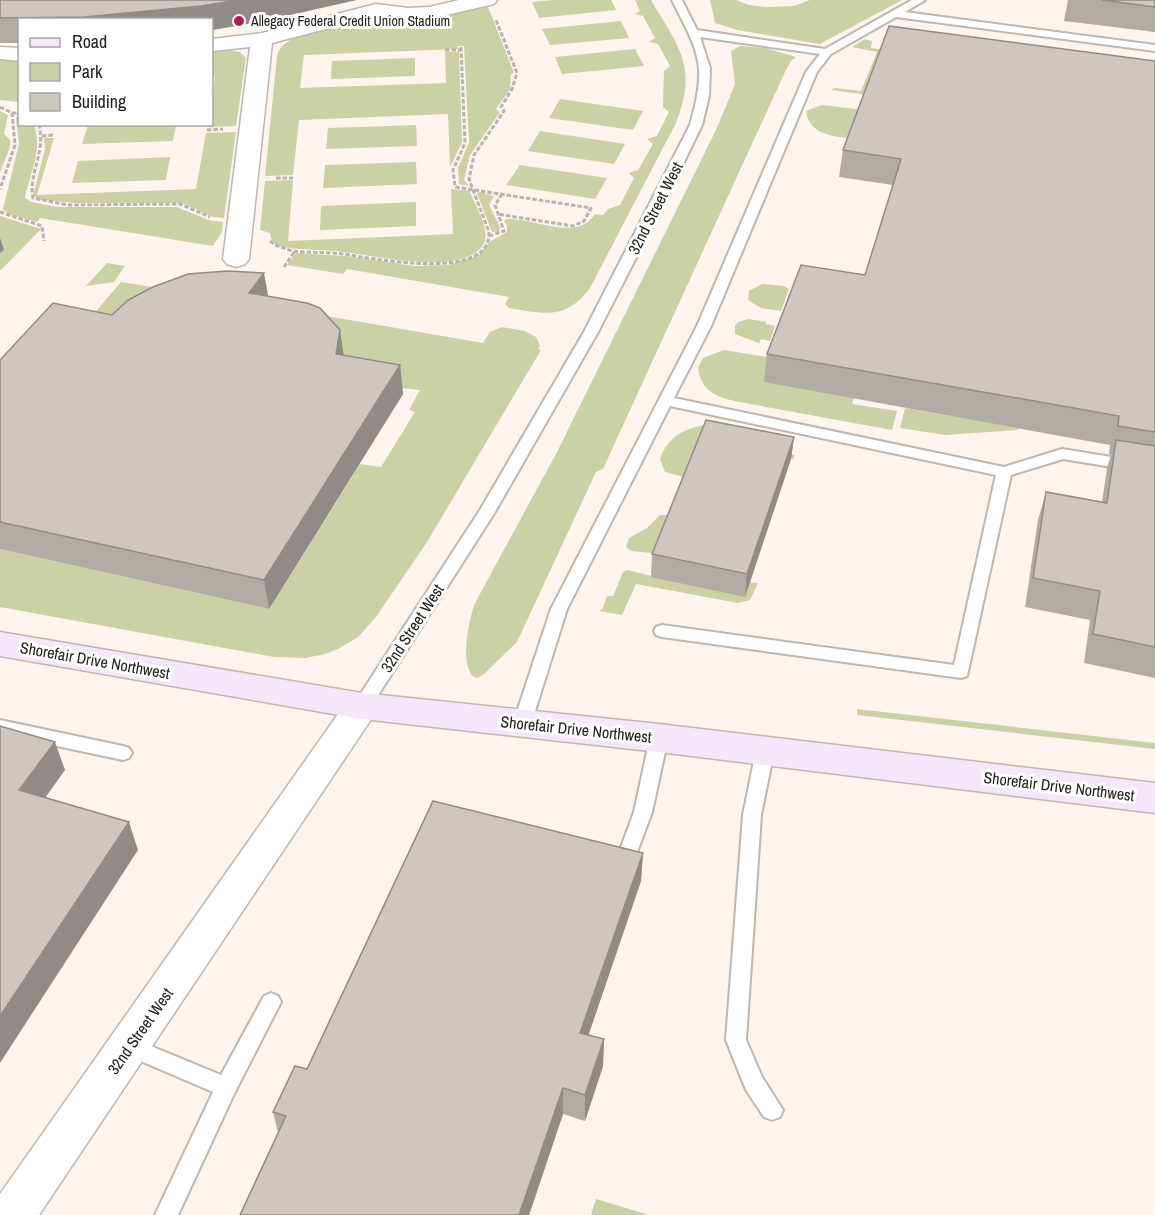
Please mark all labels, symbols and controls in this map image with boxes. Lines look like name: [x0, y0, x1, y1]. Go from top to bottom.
place label: Allegacy Federal Credit Union Stadium: [250, 12, 450, 30]
marker: Allegacy Federal Credit Union Stadium: [232, 14, 246, 28]
legend: [18, 18, 213, 126]
text: Road: [72, 29, 107, 54]
text: Park: [72, 59, 103, 84]
text: Building: [72, 89, 127, 114]
street label: 32nd Street West: [622, 158, 688, 258]
street label: 32nd Street West: [375, 579, 449, 676]
street label: Shorefair Drive Northwest: [18, 636, 172, 684]
street label: Shorefair Drive Northwest: [499, 710, 653, 748]
street label: Shorefair Drive Northwest: [982, 766, 1136, 806]
street label: 32nd Street West: [102, 983, 178, 1079]

